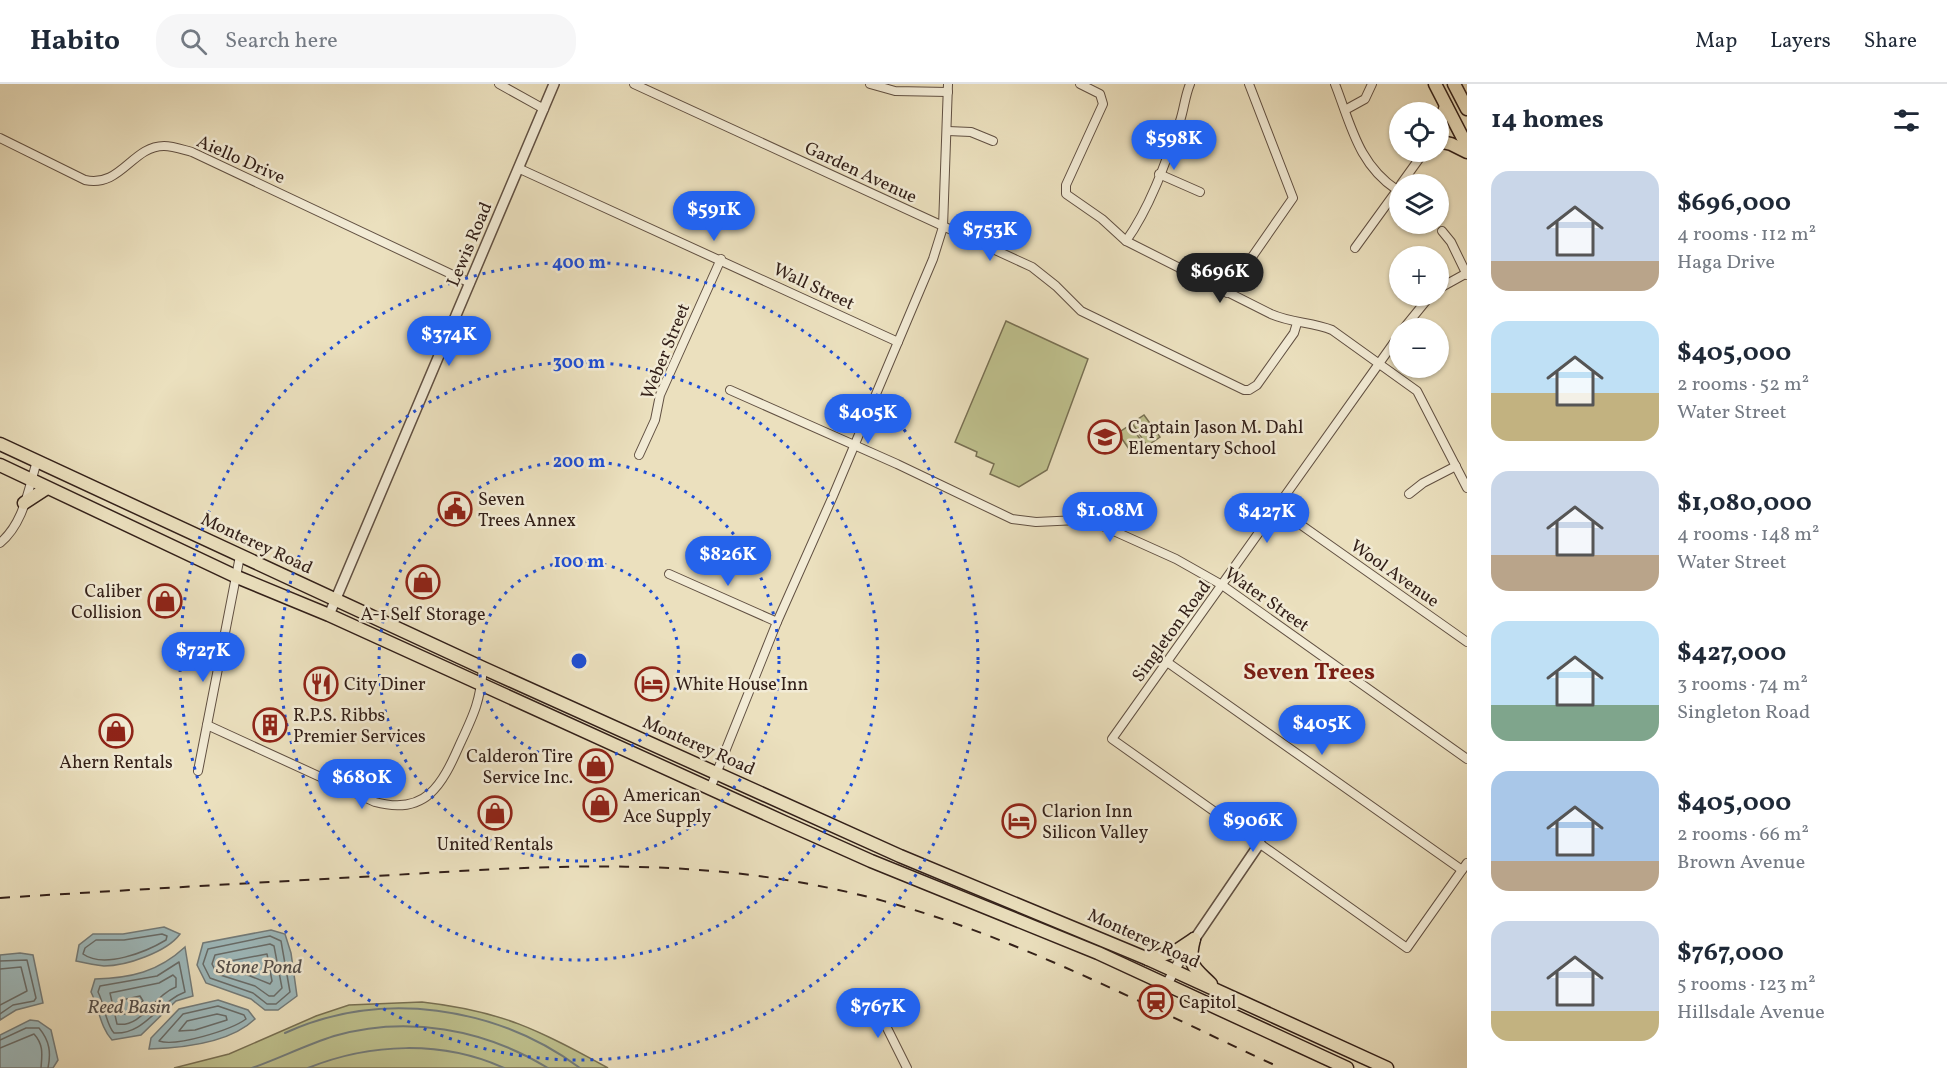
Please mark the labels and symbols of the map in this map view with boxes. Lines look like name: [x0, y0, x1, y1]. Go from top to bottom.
pin: $598K: [1132, 120, 1216, 171]
street label: Aiello Drive: [192, 130, 289, 191]
street label: Garden Avenue: [800, 136, 921, 210]
pin: $591K: [672, 191, 756, 242]
street label: Lewis Road: [441, 198, 499, 291]
pin: $753K: [948, 211, 1032, 262]
text: 400 m: [552, 251, 606, 276]
pin: $696K: [1178, 253, 1262, 304]
street label: Wall Street: [769, 258, 858, 317]
street label: Weber Street: [636, 300, 697, 403]
pin: $374K: [407, 316, 491, 367]
text: 300 m: [553, 351, 605, 376]
pin: $405K: [826, 394, 910, 445]
place label: Captain Jason M. Dahl Elementary School: [1128, 416, 1303, 462]
school or university icon: Captain Jason M. Dahl Elementary School: [1087, 419, 1123, 455]
text: 200 m: [553, 450, 605, 475]
place label: Seven Trees Annex: [478, 488, 576, 534]
public building icon: Seven Trees Annex: [437, 491, 473, 527]
pin: $1.08M: [1061, 492, 1159, 543]
pin: $427K: [1225, 493, 1309, 544]
street label: Monterey Road: [196, 508, 316, 581]
street label: Wool Avenue: [1345, 534, 1444, 614]
pin: $826K: [686, 536, 770, 587]
text: 100 m: [554, 550, 604, 575]
street label: Water Street: [1219, 562, 1314, 639]
shop icon: A-1 Self Storage: [405, 564, 441, 600]
street label: Singleton Road: [1127, 576, 1218, 688]
place label: Caliber Collision: [71, 580, 142, 626]
shop icon: Caliber Collision: [147, 583, 183, 619]
place label: A-1 Self Storage: [360, 603, 486, 628]
pin: $727K: [161, 632, 245, 683]
centre of rings: [569, 651, 589, 671]
district label: Seven Trees: [1243, 656, 1375, 690]
restaurant icon: City Diner: [303, 666, 339, 702]
hotel icon: White House Inn: [634, 666, 670, 702]
place label: City Diner: [344, 673, 426, 698]
place label: White House Inn: [675, 673, 809, 698]
place label: R.P.S. Ribbs Premier Services: [293, 704, 426, 750]
pin: $405K: [1280, 705, 1364, 756]
building icon: R.P.S. Ribbs Premier Services: [252, 707, 288, 743]
street label: Monterey Road: [638, 710, 759, 782]
shop icon: Ahern Rentals: [98, 713, 134, 749]
place label: Calderon Tire Service Inc.: [466, 745, 573, 791]
shop icon: Calderon Tire Service Inc.: [578, 748, 614, 784]
place label: Ahern Rentals: [59, 751, 173, 776]
pin: $680K: [320, 759, 404, 810]
place label: American Ace Supply: [623, 784, 711, 830]
shop icon: American Ace Supply: [582, 787, 618, 823]
shop icon: United Rentals: [477, 795, 513, 831]
place label: Clarion Inn Silicon Valley: [1042, 800, 1148, 846]
pin: $906K: [1211, 802, 1295, 853]
hotel icon: Clarion Inn Silicon Valley: [1001, 803, 1037, 839]
place label: United Rentals: [437, 833, 553, 858]
street label: Monterey Road: [1083, 903, 1204, 975]
water label: Stone Pond: [216, 954, 303, 982]
station icon: Capitol: [1138, 984, 1174, 1020]
pin: $767K: [836, 988, 920, 1039]
place label: Capitol: [1179, 991, 1236, 1016]
water label: Reed Basin: [87, 994, 171, 1022]

